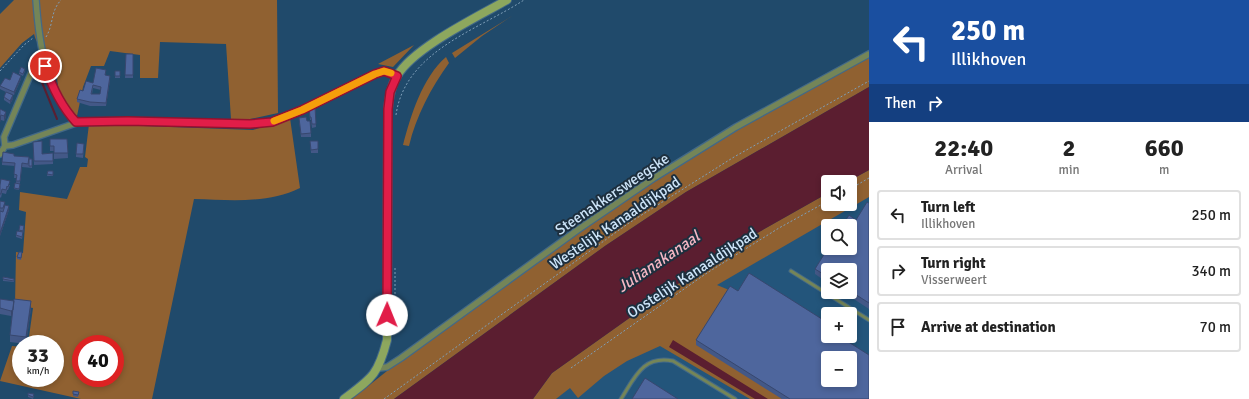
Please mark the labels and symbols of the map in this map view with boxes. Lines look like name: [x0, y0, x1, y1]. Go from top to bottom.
pin: [28, 49, 62, 83]
street label: Steenakkersweegske: [552, 149, 672, 239]
street label: Westelijk Kanaaldijkpad: [546, 173, 684, 273]
street label: Oostelijk Kanaaldijkpad: [624, 224, 761, 322]
water label: Julianakanaal: [613, 226, 705, 297]
position arrow: [366, 294, 408, 336]
speed limit sign: 40: [72, 335, 124, 387]

